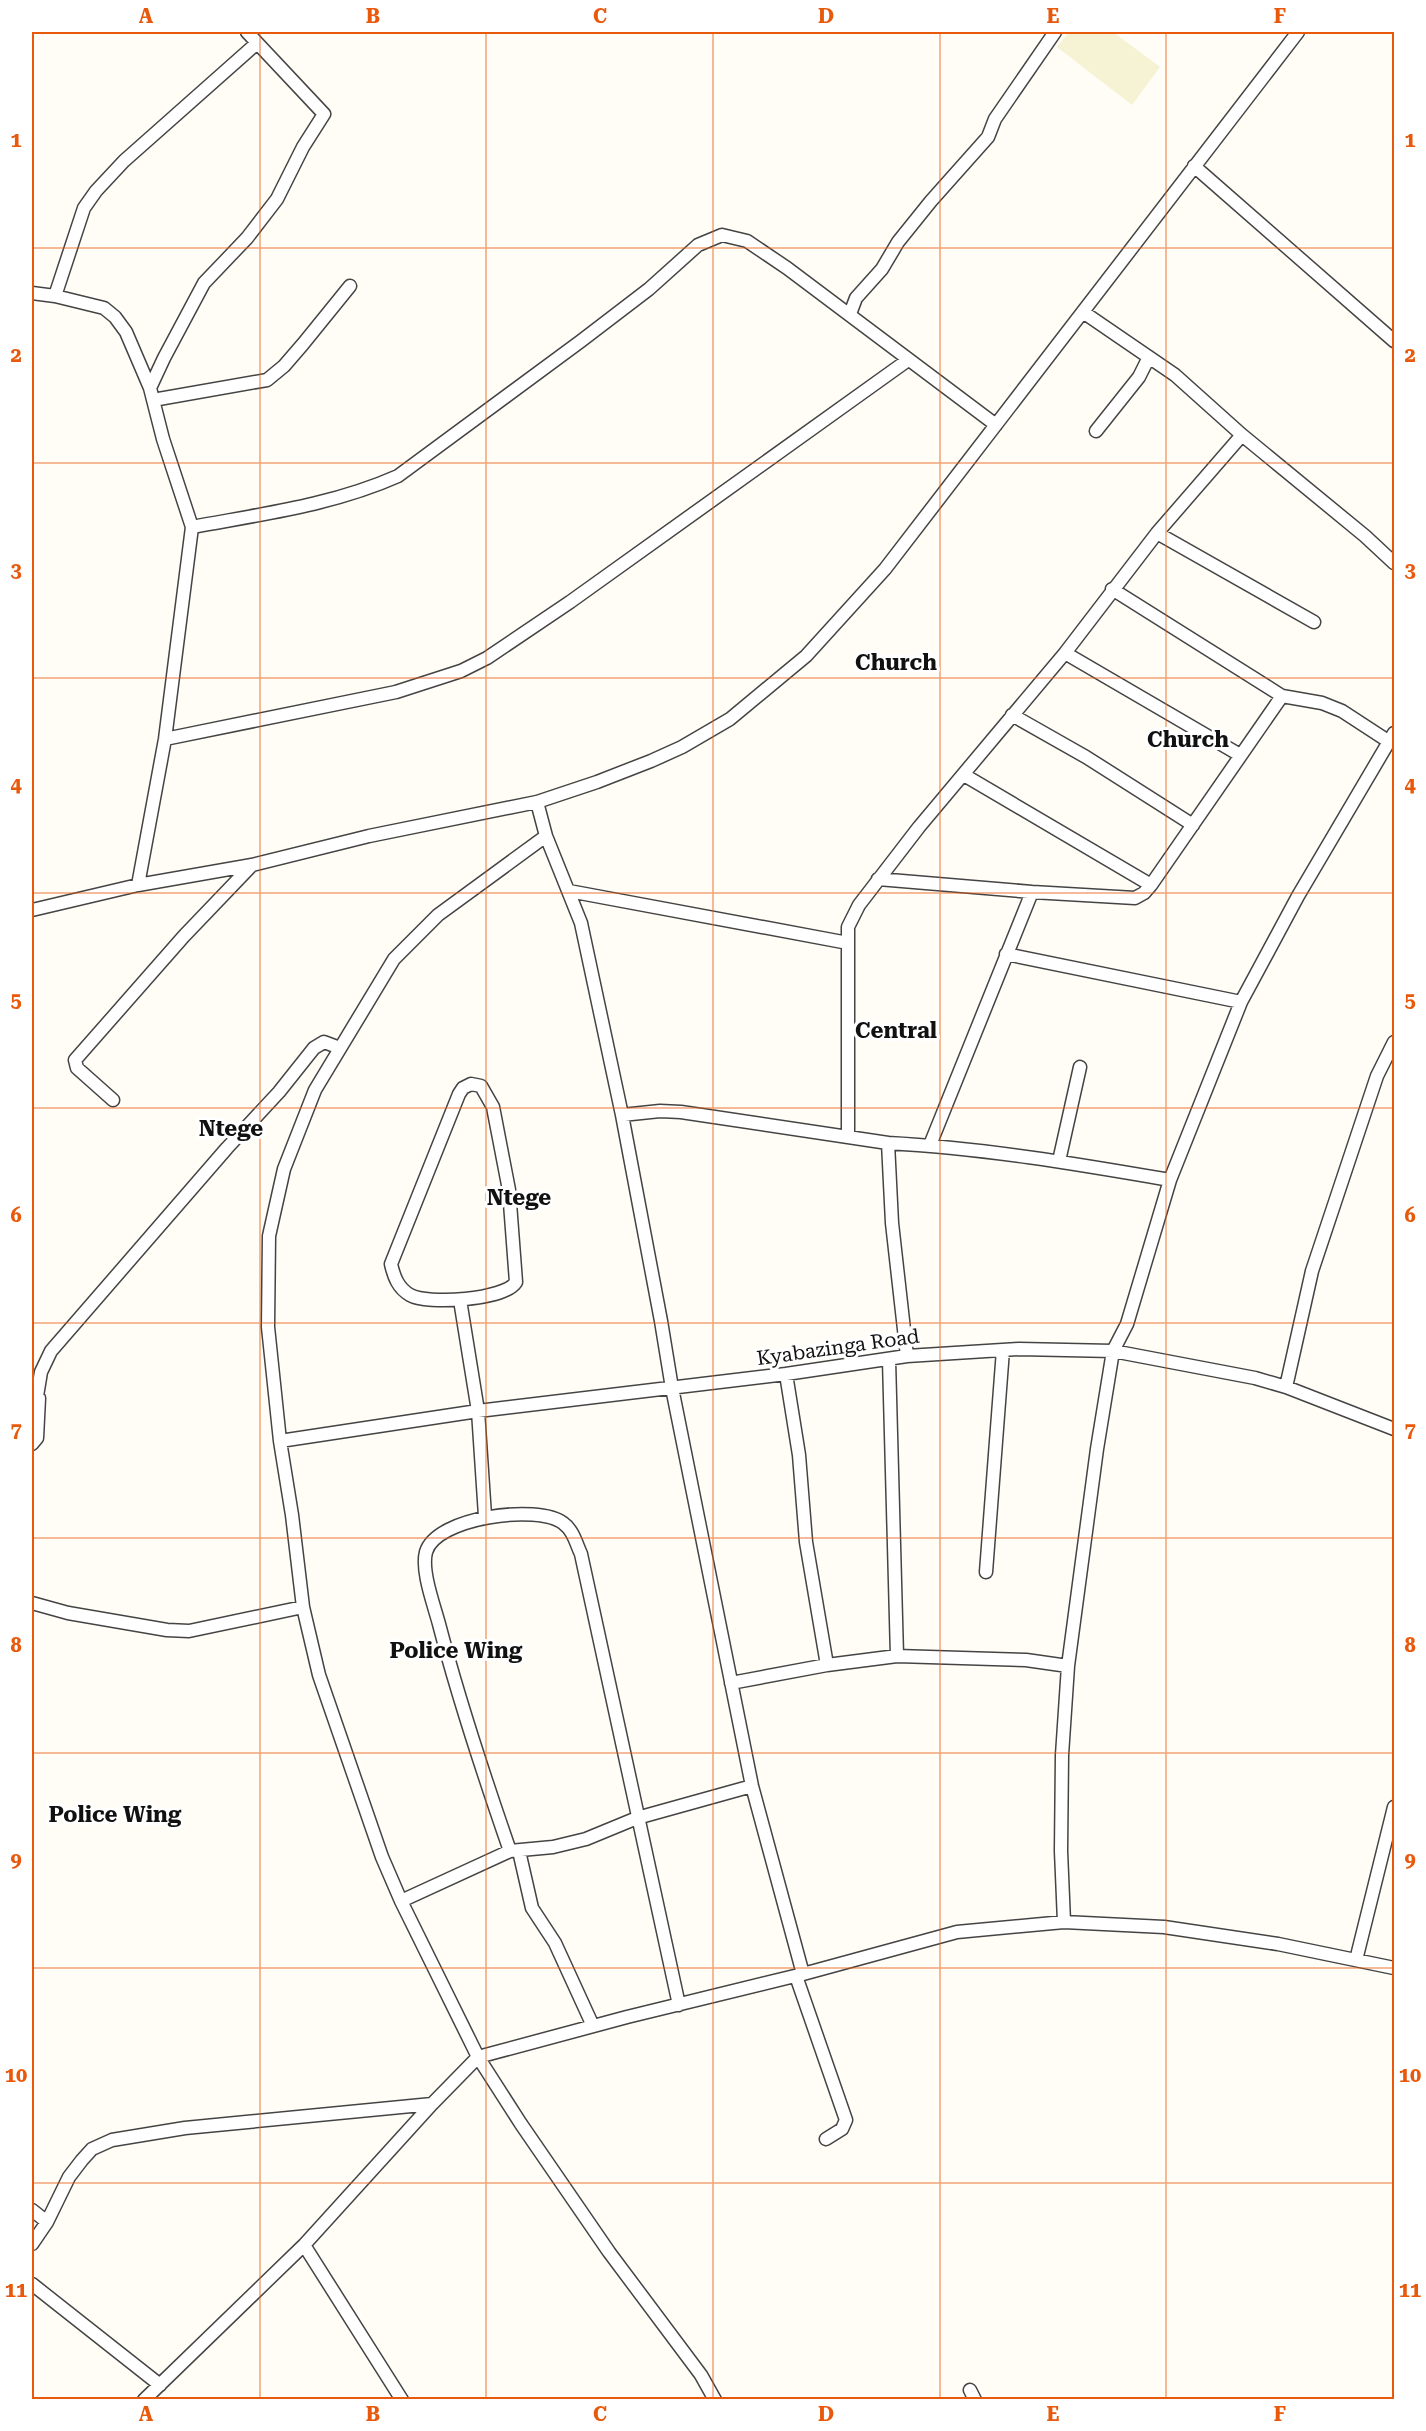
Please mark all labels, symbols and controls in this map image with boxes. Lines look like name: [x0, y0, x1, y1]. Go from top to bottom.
text: A: [139, 4, 154, 28]
text: B: [366, 4, 380, 28]
text: C: [593, 4, 607, 28]
text: D: [818, 4, 834, 28]
text: E: [1047, 4, 1060, 28]
text: F: [1274, 4, 1286, 28]
text: 1: [10, 128, 22, 152]
text: 1: [1404, 128, 1416, 152]
text: 2: [10, 343, 22, 367]
text: 2: [1404, 343, 1416, 367]
text: 3: [10, 558, 22, 582]
text: 3: [1404, 558, 1416, 582]
district label: Church: [855, 650, 937, 675]
district label: Church: [1147, 727, 1229, 752]
text: 4: [10, 773, 22, 797]
text: 4: [1404, 773, 1416, 797]
text: 5: [10, 988, 22, 1012]
text: 5: [1404, 988, 1416, 1012]
district label: Central: [855, 1018, 937, 1043]
district label: Ntege: [199, 1116, 263, 1141]
district label: Ntege: [487, 1185, 551, 1210]
text: 6: [10, 1203, 22, 1227]
text: 6: [1404, 1203, 1416, 1227]
street label: Kyabazinga Road: [755, 1324, 921, 1370]
text: 7: [10, 1418, 22, 1442]
text: 7: [1404, 1418, 1416, 1442]
text: 8: [10, 1633, 22, 1657]
text: 8: [1404, 1633, 1416, 1657]
district label: Police Wing: [390, 1638, 523, 1663]
district label: Police Wing: [49, 1802, 182, 1827]
text: 9: [10, 1848, 22, 1872]
text: 9: [1404, 1848, 1416, 1872]
text: 10: [5, 2063, 27, 2087]
text: 10: [1399, 2063, 1421, 2087]
text: 11: [5, 2278, 27, 2302]
text: 11: [1399, 2278, 1421, 2302]
text: A: [139, 2402, 154, 2426]
text: B: [366, 2402, 380, 2426]
text: C: [593, 2402, 607, 2426]
text: D: [818, 2402, 834, 2426]
text: E: [1047, 2402, 1060, 2426]
text: F: [1274, 2402, 1286, 2426]

